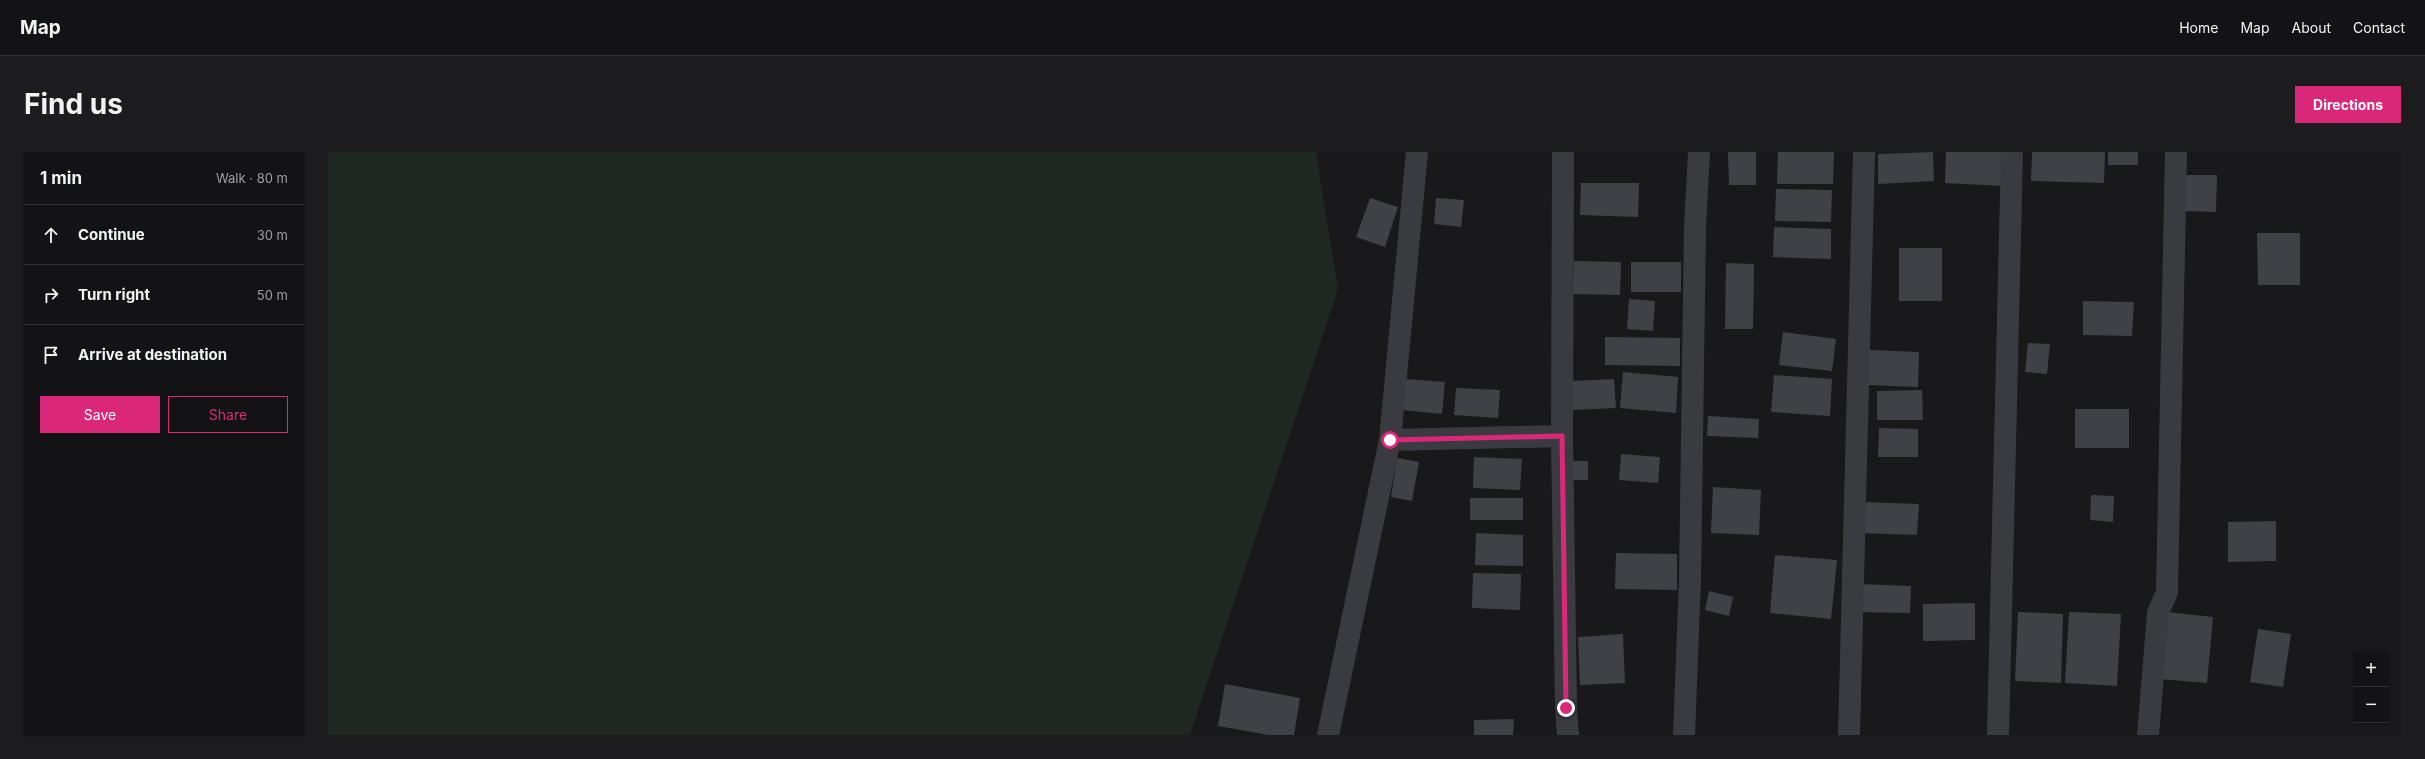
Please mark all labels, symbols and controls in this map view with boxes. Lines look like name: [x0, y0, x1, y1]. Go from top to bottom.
text: Map: [20, 16, 61, 39]
text: Home: [2179, 19, 2218, 36]
text: Map: [2240, 19, 2270, 36]
text: About: [2292, 19, 2331, 36]
text: Contact: [2353, 19, 2405, 36]
button: Directions: [2295, 86, 2401, 123]
text: Find us: [24, 87, 123, 121]
text: 1 min: [40, 168, 82, 188]
text: Walk · 80 m: [216, 170, 288, 186]
icon: ahead: [40, 224, 62, 246]
text: Continue: [78, 225, 145, 244]
text: 30 m: [257, 227, 288, 243]
icon: right: [40, 284, 62, 306]
text: Turn right: [78, 285, 150, 304]
text: 50 m: [257, 287, 288, 303]
icon: arrive: [40, 344, 62, 366]
text: Arrive at destination: [78, 345, 227, 364]
button: Save: [40, 396, 160, 433]
button: Share: [168, 396, 288, 433]
route start: [1381, 431, 1399, 449]
map controls: [2353, 651, 2389, 723]
button: +: [2353, 651, 2389, 687]
button: −: [2353, 687, 2389, 723]
route end: [1557, 699, 1575, 717]

